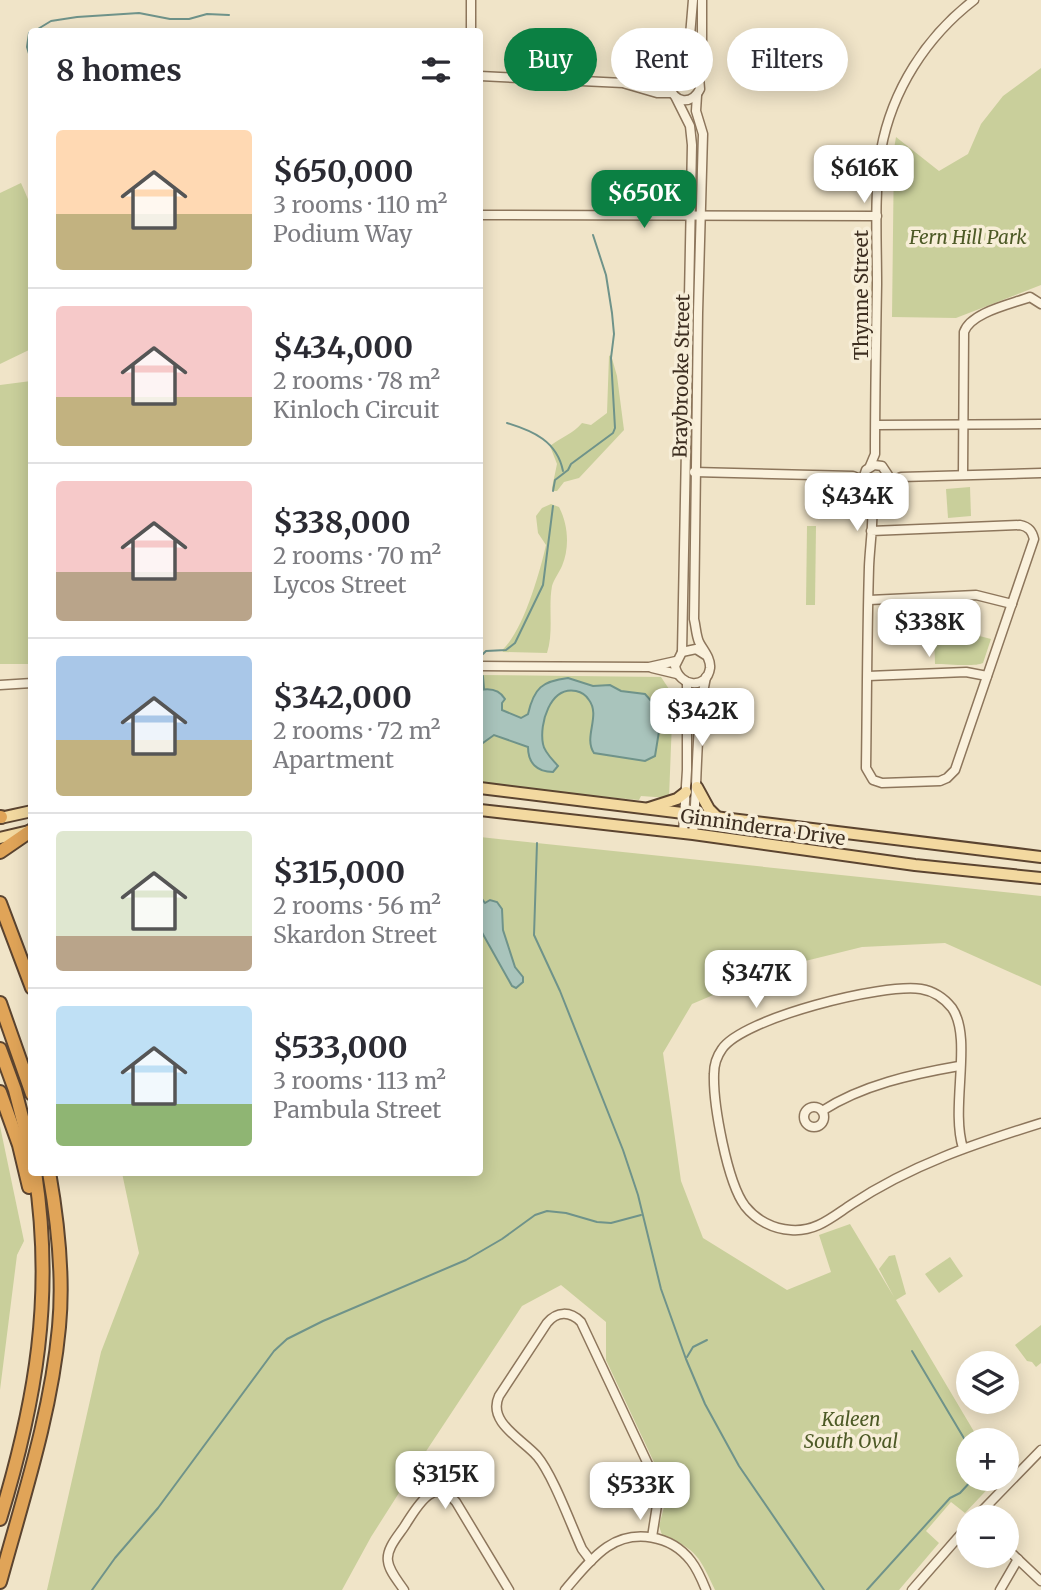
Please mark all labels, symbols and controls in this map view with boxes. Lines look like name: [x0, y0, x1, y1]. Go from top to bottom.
chip: Buy: [504, 28, 597, 91]
chip: Rent: [611, 28, 713, 91]
chip: Filters: [727, 28, 848, 91]
text: 8 homes: [56, 51, 182, 89]
icon: filters: [417, 51, 455, 89]
pin: $616K: [815, 146, 913, 205]
text: $650,000: [273, 152, 413, 190]
text: $616K: [830, 153, 898, 182]
icon: home: [112, 158, 196, 242]
pin: $650K: [595, 170, 693, 230]
text: $650K: [607, 178, 681, 207]
text: 3 rooms · 110 m²: [273, 190, 447, 219]
text: Podium Way: [273, 219, 412, 248]
park label: Fern Hill Park: [908, 225, 1027, 249]
street label: Thynne Street: [849, 229, 873, 360]
street label: Braybrooke Street: [668, 293, 694, 458]
text: $434,000: [273, 328, 413, 366]
icon: home: [112, 334, 196, 418]
text: 2 rooms · 78 m²: [273, 366, 440, 395]
text: Kinloch Circuit: [273, 395, 439, 424]
pin: $434K: [808, 474, 906, 533]
text: $434K: [821, 481, 893, 510]
text: $338,000: [273, 503, 411, 541]
icon: home: [112, 509, 196, 593]
text: 2 rooms · 70 m²: [273, 541, 441, 570]
text: Lycos Street: [273, 570, 407, 599]
pin: $338K: [880, 600, 978, 659]
text: $338K: [894, 607, 964, 636]
text: $342,000: [273, 678, 412, 716]
icon: home: [112, 684, 196, 768]
pin: $342K: [653, 688, 751, 748]
text: $342K: [666, 696, 738, 725]
text: 2 rooms · 72 m²: [273, 716, 440, 745]
text: Apartment: [273, 745, 394, 774]
street label: Ginninderra Drive: [679, 804, 847, 850]
text: $315,000: [273, 853, 405, 891]
icon: home: [112, 859, 196, 943]
text: 2 rooms · 56 m²: [273, 891, 441, 920]
text: Skardon Street: [273, 920, 437, 949]
pin: $347K: [707, 950, 805, 1010]
text: $347K: [721, 958, 791, 987]
text: $533,000: [273, 1028, 408, 1066]
icon: home: [112, 1034, 196, 1118]
text: 3 rooms · 113 m²: [273, 1066, 446, 1095]
text: Pambula Street: [273, 1095, 441, 1124]
map controls: [956, 1351, 1019, 1568]
button: layers: [956, 1351, 1019, 1414]
park label: Kaleen South Oval: [804, 1407, 898, 1453]
button: +: [956, 1428, 1019, 1491]
pin: $315K: [396, 1452, 494, 1511]
text: $315K: [411, 1459, 479, 1488]
pin: $533K: [591, 1462, 689, 1522]
text: $533K: [606, 1470, 674, 1499]
button: −: [956, 1505, 1019, 1568]

